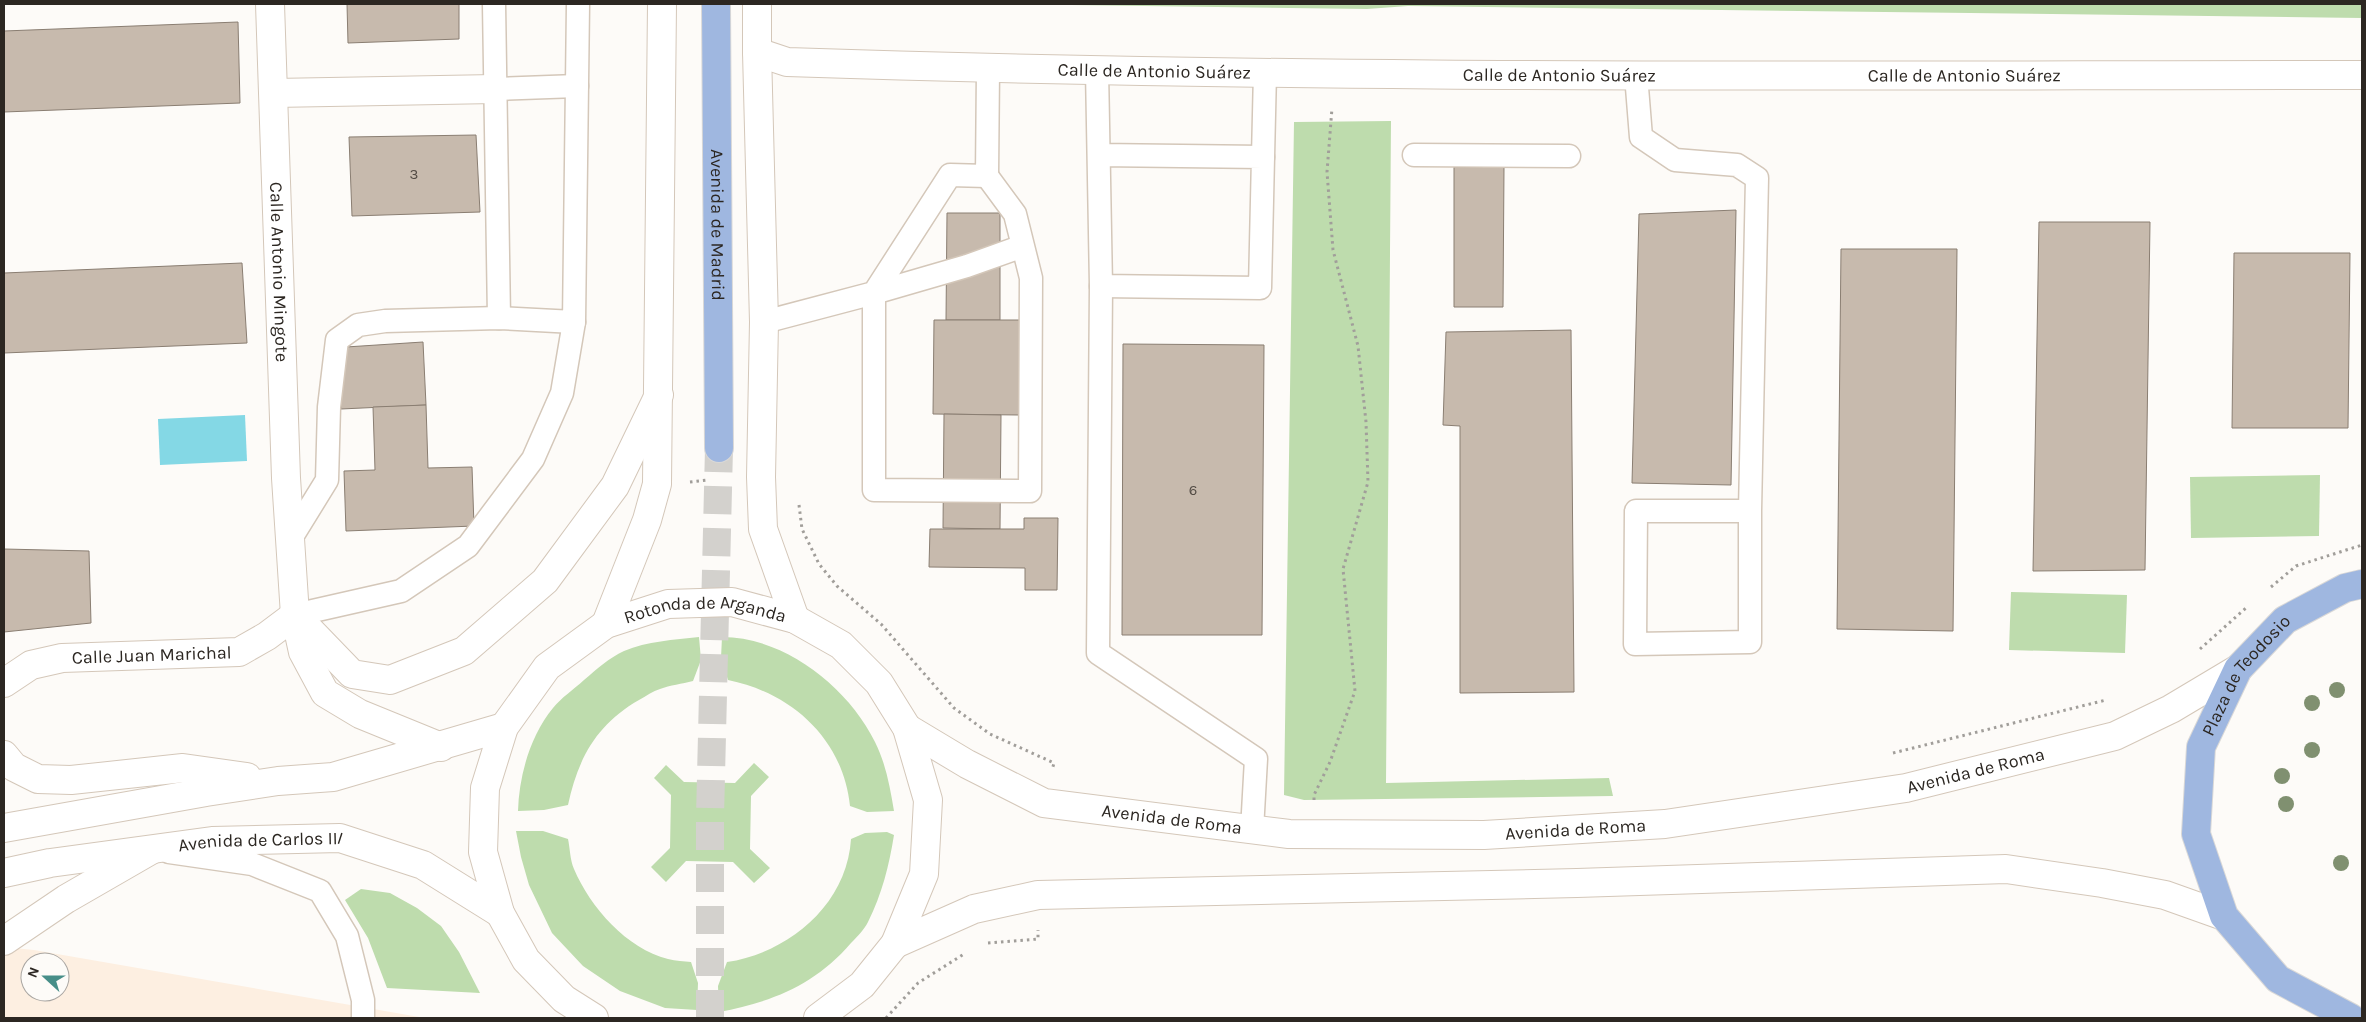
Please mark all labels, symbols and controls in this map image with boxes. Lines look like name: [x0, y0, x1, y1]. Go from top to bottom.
street label: Calle de Antonio Suárez: [1058, 58, 1251, 84]
street label: Calle de Antonio Suárez: [1463, 64, 1656, 86]
street label: Calle de Antonio Suárez: [1868, 64, 2061, 87]
street label: Avenida de Madrid: [706, 149, 729, 301]
house number: 3: [410, 165, 418, 183]
street label: Calle Antonio Mingote: [265, 181, 293, 362]
house number: 6: [1189, 481, 1197, 499]
street label: Rotonda de Arganda: [621, 591, 789, 628]
street label: Plaza de Teodosio: [2197, 610, 2295, 739]
street label: Calle Juan Marichal: [71, 641, 232, 669]
street label: Avenida de Roma: [1904, 743, 2047, 798]
street label: Avenida de Roma: [1100, 799, 1243, 839]
street label: Avenida de Roma: [1504, 814, 1647, 845]
street label: Avenida de Carlos III: [177, 827, 346, 856]
north arrow: [20, 952, 70, 1002]
text: N: [24, 965, 43, 980]

